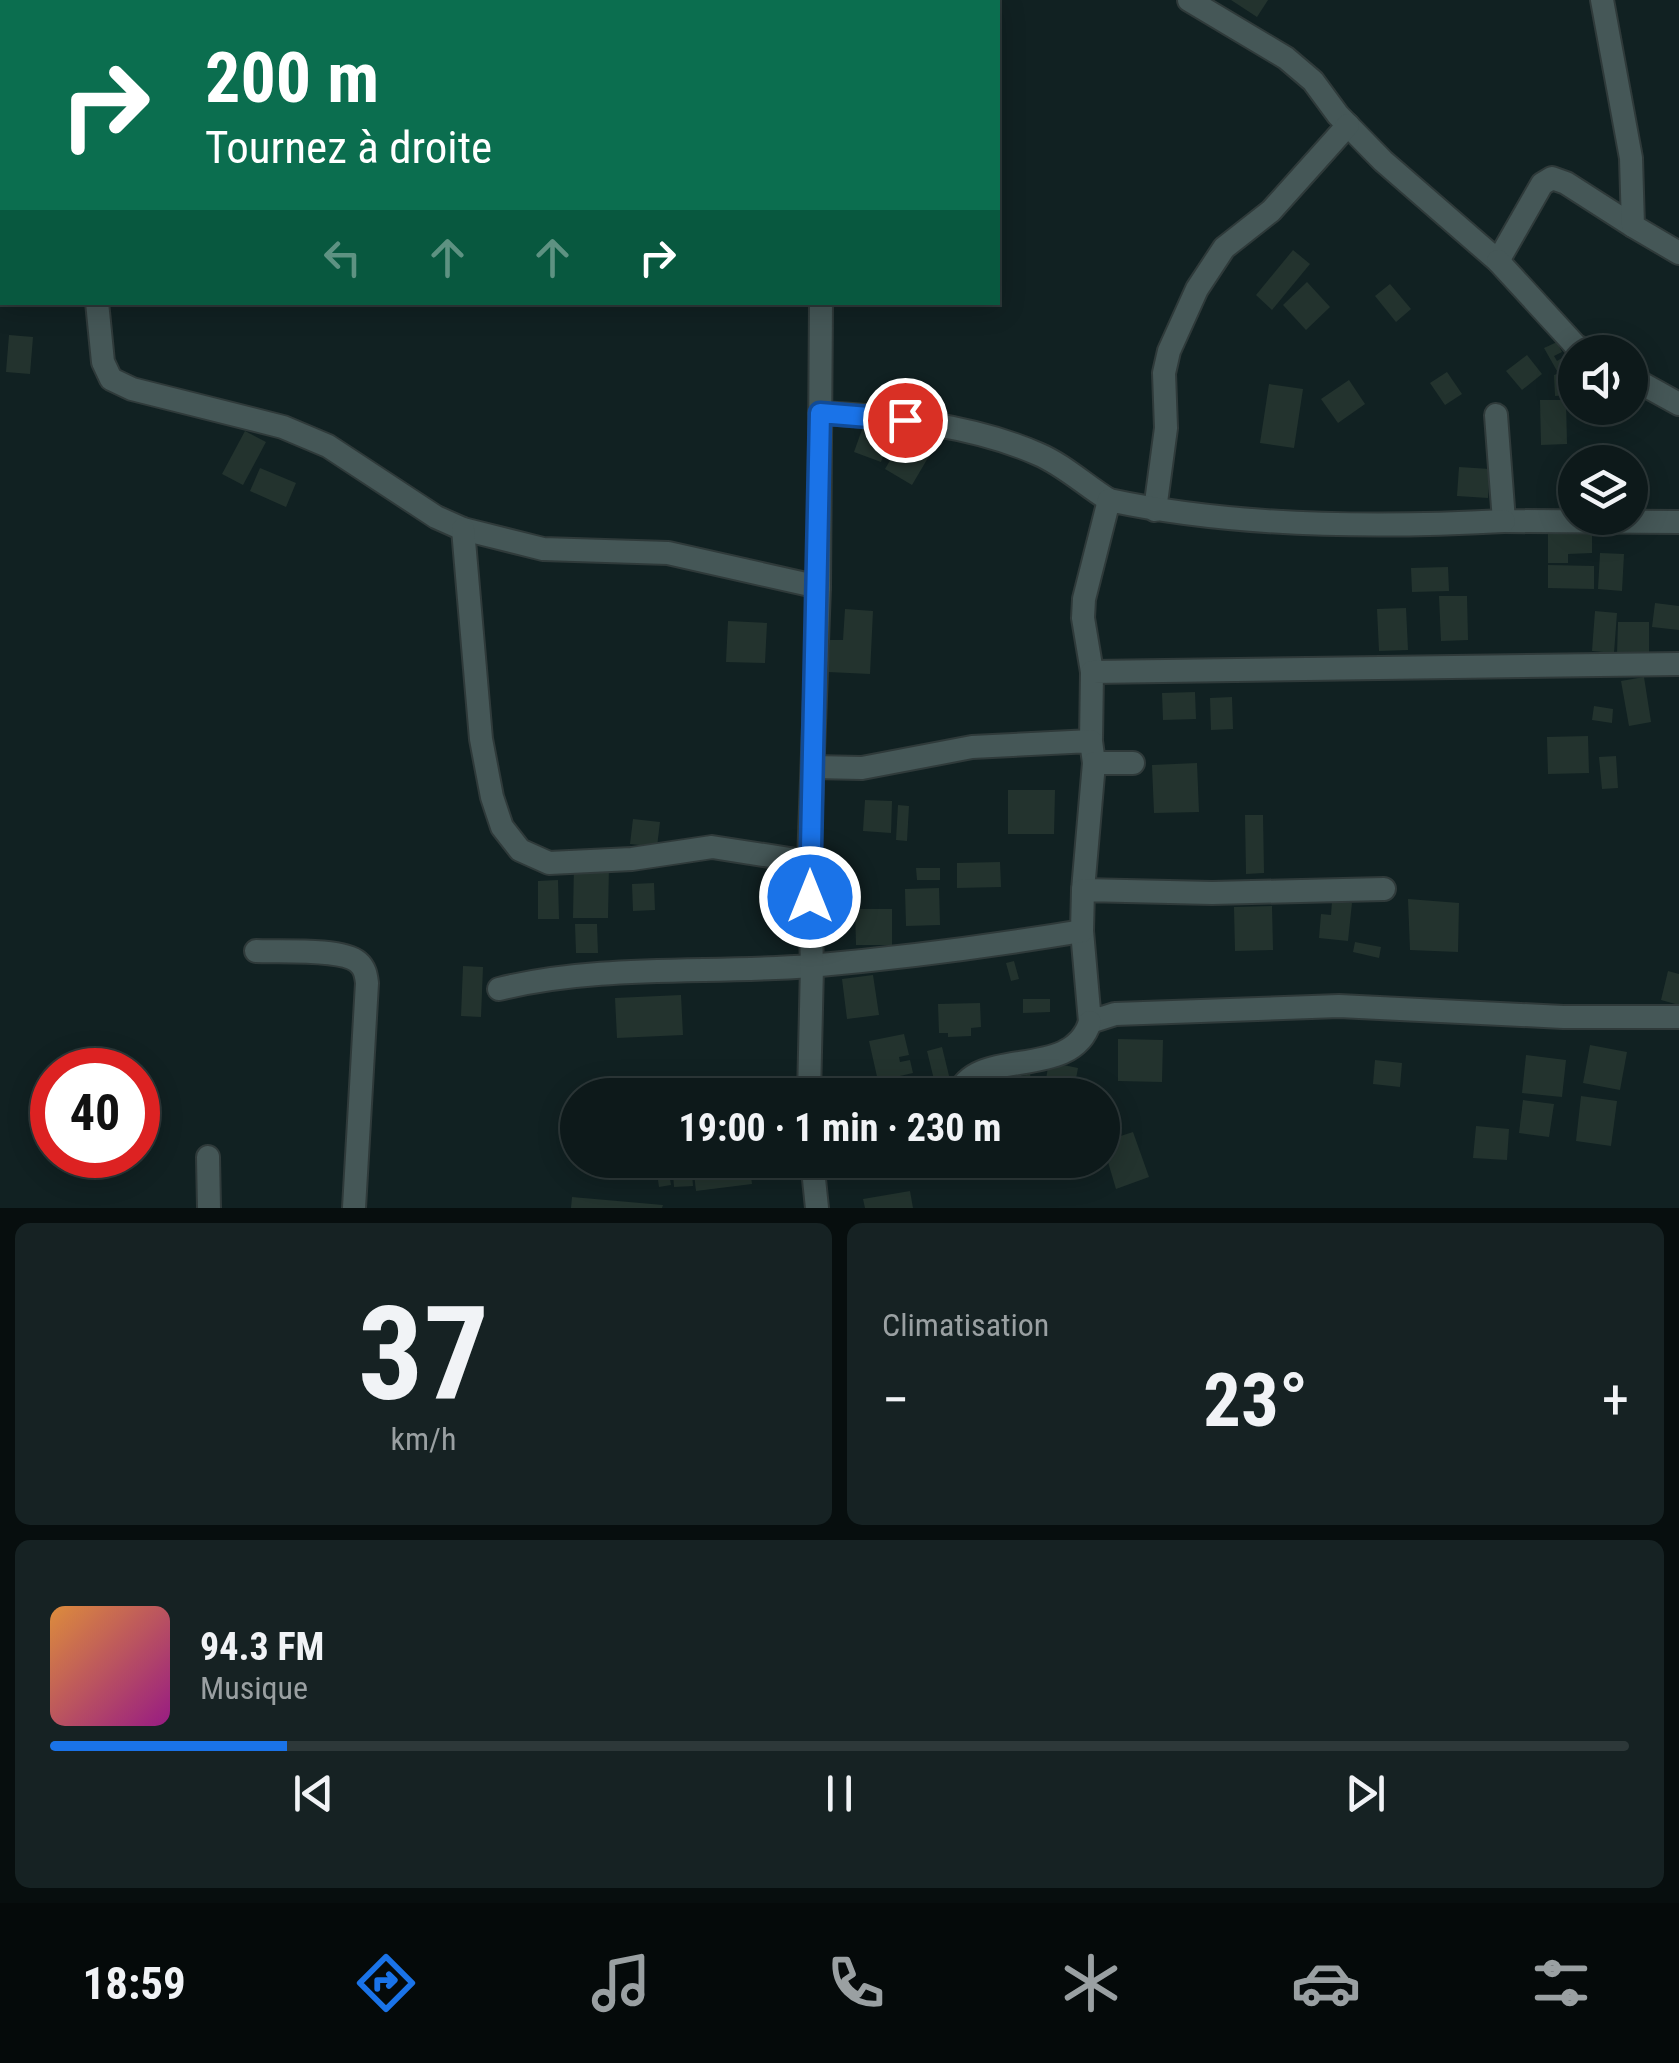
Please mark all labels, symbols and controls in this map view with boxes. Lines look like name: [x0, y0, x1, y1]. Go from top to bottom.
text: 200 m: [205, 37, 379, 119]
icon: right: [40, 40, 170, 170]
text: Tournez à droite: [205, 121, 492, 174]
icon: left: [315, 230, 370, 285]
icon: ahead: [420, 230, 475, 285]
icon: ahead: [525, 230, 580, 285]
icon: right: [630, 230, 685, 285]
map controls: [1558, 335, 1648, 535]
button: sound: [1558, 335, 1648, 425]
pin: [863, 378, 948, 463]
icon: arrive: [878, 393, 933, 448]
button: layers: [1558, 445, 1648, 535]
position arrow: [758, 845, 862, 949]
speed limit sign: 40: [30, 1048, 160, 1178]
text: 19:00 · 1 min · 230 m: [679, 1106, 1001, 1150]
text: 37: [358, 1278, 489, 1431]
text: Climatisation: [882, 1306, 1049, 1344]
text: 23°: [1203, 1356, 1308, 1444]
text: −: [882, 1368, 910, 1432]
text: +: [1602, 1368, 1629, 1432]
text: km/h: [391, 1420, 456, 1458]
text: 94.3 FM: [200, 1625, 324, 1669]
text: Musique: [200, 1669, 308, 1707]
icon: previous: [286, 1766, 341, 1821]
icon: pause: [812, 1766, 867, 1821]
icon: next: [1338, 1766, 1393, 1821]
icon: directions: [351, 1948, 421, 2018]
icon: music: [586, 1948, 656, 2018]
icon: phone: [821, 1948, 891, 2018]
icon: climate: [1056, 1948, 1126, 2018]
icon: car: [1291, 1948, 1361, 2018]
icon: filters: [1526, 1948, 1596, 2018]
text: 18:59: [83, 1957, 186, 2010]

